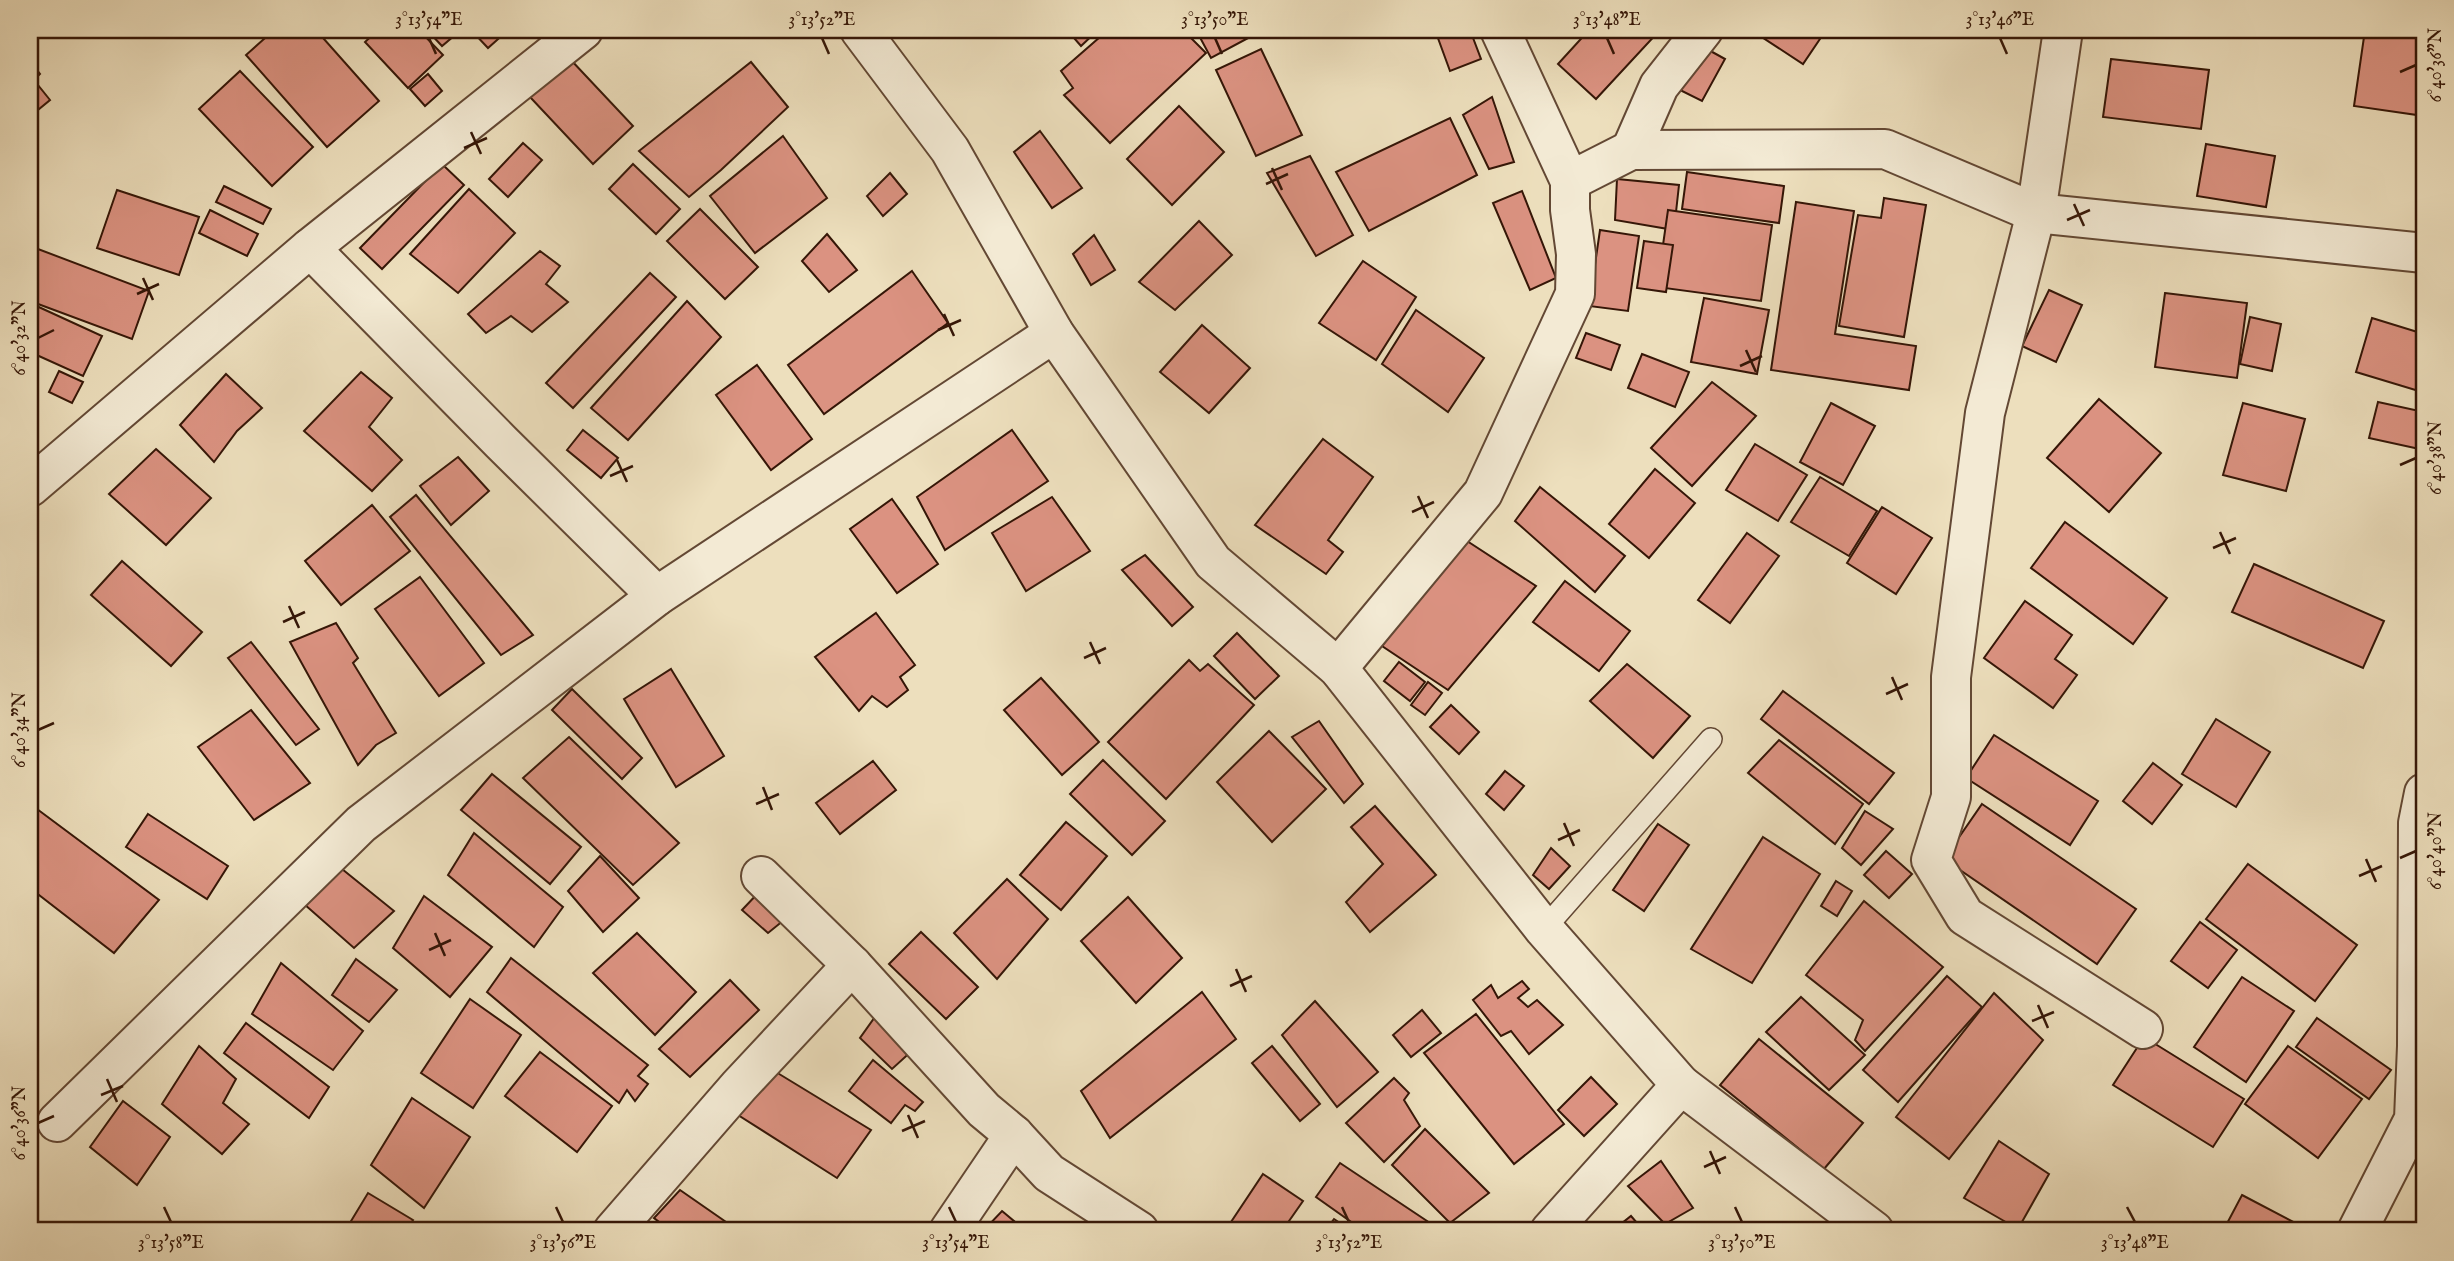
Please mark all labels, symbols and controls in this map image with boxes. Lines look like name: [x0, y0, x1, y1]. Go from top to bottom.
text: 3°13'54"E: [395, 9, 463, 32]
text: 3°13'52"E: [788, 9, 856, 32]
text: 3°13'50"E: [1181, 9, 1249, 32]
text: 3°13'48"E: [1573, 9, 1641, 32]
text: 3°13'46"E: [1966, 9, 2034, 32]
text: 6°40'36"N: [2425, 27, 2448, 102]
text: 6°40'32"N: [9, 300, 32, 376]
text: 6°40'38"N: [2425, 420, 2448, 495]
text: 6°40'34"N: [9, 692, 32, 768]
text: 6°40'40"N: [2425, 812, 2448, 890]
text: 6°40'36"N: [9, 1085, 32, 1160]
text: 3°13'58"E: [138, 1232, 204, 1255]
text: 3°13'56"E: [530, 1232, 596, 1255]
text: 3°13'54"E: [922, 1232, 990, 1255]
text: 3°13'52"E: [1315, 1232, 1383, 1255]
text: 3°13'50"E: [1708, 1232, 1776, 1255]
text: 3°13'48"E: [2101, 1232, 2169, 1255]

